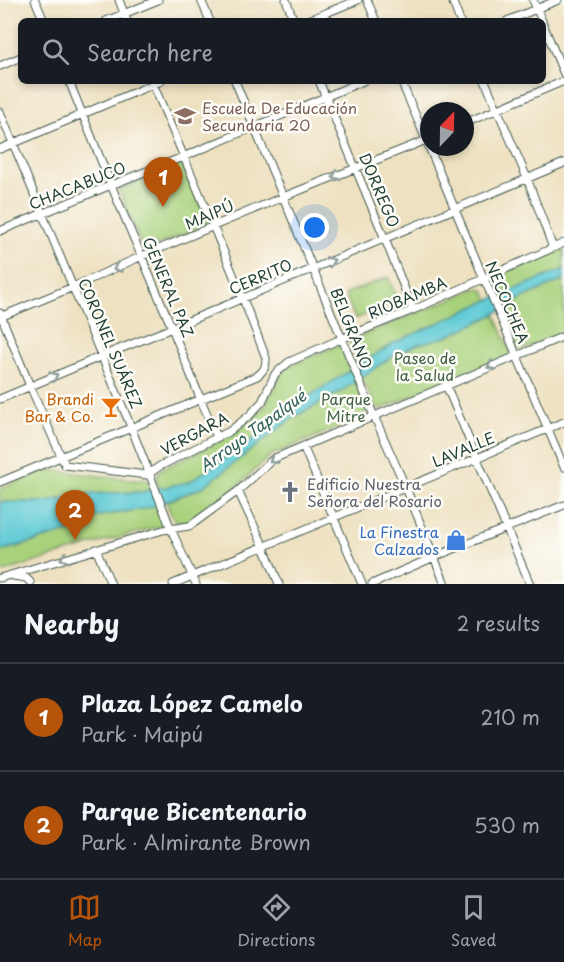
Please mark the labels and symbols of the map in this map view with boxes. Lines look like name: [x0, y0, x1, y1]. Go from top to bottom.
place label: Escuela De Educación Secundaria 20: [202, 96, 357, 136]
north arrow: [420, 102, 474, 156]
school or university icon: Escuela De Educación Secundaria 20: [173, 104, 197, 128]
street label: DORREGO: [354, 149, 406, 231]
street label: CHACABUCO: [25, 155, 129, 215]
pin: 1: [144, 158, 182, 207]
one-way arrow: [331, 169, 342, 181]
street label: MAIPÚ: [181, 193, 237, 235]
your location: [300, 213, 329, 242]
street label: GENERAL PAZ: [138, 233, 200, 341]
street label: CERRITO: [225, 252, 295, 300]
one-way arrow: [325, 256, 336, 268]
street label: NECOCHEA: [480, 257, 536, 347]
one-way arrow: [112, 260, 123, 272]
street label: RIOBAMBA: [364, 270, 450, 324]
street label: CORONEL SUÁREZ: [73, 274, 149, 412]
street label: BELGRANO: [325, 284, 379, 372]
park label: Paseo de la Salud: [394, 346, 456, 386]
one-way arrow: [486, 359, 497, 371]
one-way arrow: [48, 371, 59, 383]
water label: Arroyo Tapalqué: [193, 382, 312, 477]
place label: Brandi Bar & Co.: [24, 387, 94, 427]
park label: Parque Mitre: [321, 387, 371, 427]
bar icon: Brandi Bar & Co.: [99, 395, 123, 419]
street label: VERGARA: [156, 406, 232, 460]
street label: LAVALLE: [428, 426, 498, 472]
one-way arrow: [269, 453, 280, 464]
place label: Edificio Nuestra Señora del Rosario: [307, 472, 442, 512]
church icon: Edificio Nuestra Señora del Rosario: [278, 480, 302, 504]
pin: 2: [56, 490, 94, 540]
place label: La Finestra Calzados: [359, 520, 440, 560]
shop icon: La Finestra Calzados: [444, 528, 468, 552]
one-way arrow: [59, 551, 69, 564]

